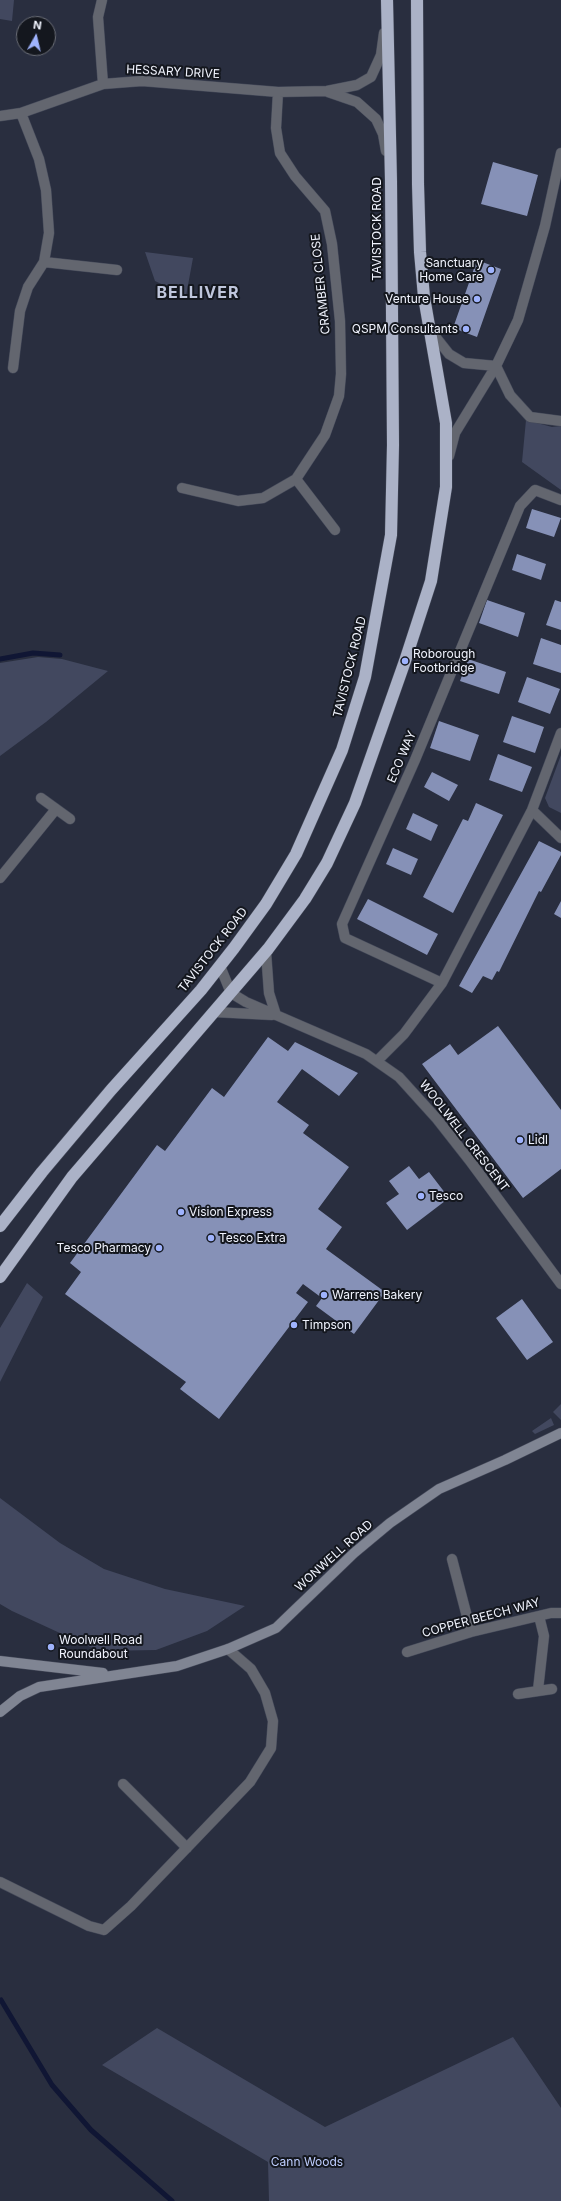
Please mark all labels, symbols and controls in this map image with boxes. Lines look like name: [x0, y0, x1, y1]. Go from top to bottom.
north arrow: [16, 16, 56, 56]
text: N: [32, 18, 43, 33]
street label: HESSARY DRIVE: [126, 62, 220, 82]
street label: TAVISTOCK ROAD: [370, 177, 384, 281]
street label: CRAMBER CLOSE: [309, 233, 333, 335]
place label: Sanctuary Home Care: [419, 256, 483, 284]
marker: Sanctuary Home Care: [486, 265, 496, 275]
district label: BELLIVER: [156, 283, 240, 303]
place label: Venture House: [385, 292, 469, 306]
marker: Venture House: [472, 294, 482, 304]
place label: QSPM Consultants: [352, 322, 458, 336]
marker: QSPM Consultants: [461, 324, 471, 334]
street label: TAVISTOCK ROAD: [330, 615, 370, 719]
place label: Roborough Footbridge: [413, 647, 475, 675]
marker: Roborough Footbridge: [400, 656, 410, 666]
street label: ECO WAY: [385, 729, 419, 785]
street label: TAVISTOCK ROAD: [175, 905, 251, 995]
street label: WOOLWELL CRESCENT: [416, 1078, 512, 1194]
place label: Lidl: [528, 1133, 548, 1147]
marker: Lidl: [515, 1135, 525, 1145]
place label: Tesco: [429, 1189, 463, 1203]
marker: Tesco: [416, 1191, 426, 1201]
place label: Vision Express: [189, 1205, 272, 1219]
marker: Vision Express: [176, 1207, 186, 1217]
place label: Tesco Extra: [219, 1231, 286, 1245]
marker: Tesco Extra: [206, 1233, 216, 1243]
place label: Tesco Pharmacy: [57, 1241, 151, 1255]
marker: Tesco Pharmacy: [154, 1243, 164, 1253]
place label: Warrens Bakery: [332, 1288, 422, 1302]
marker: Warrens Bakery: [319, 1290, 329, 1300]
place label: Timpson: [302, 1318, 351, 1332]
marker: Timpson: [289, 1320, 299, 1330]
street label: WONWELL ROAD: [292, 1517, 376, 1595]
street label: COPPER BEECH WAY: [420, 1595, 542, 1641]
place label: Woolwell Road Roundabout: [59, 1633, 142, 1661]
marker: Woolwell Road Roundabout: [46, 1642, 56, 1652]
park label: Cann Woods: [271, 2155, 343, 2169]

